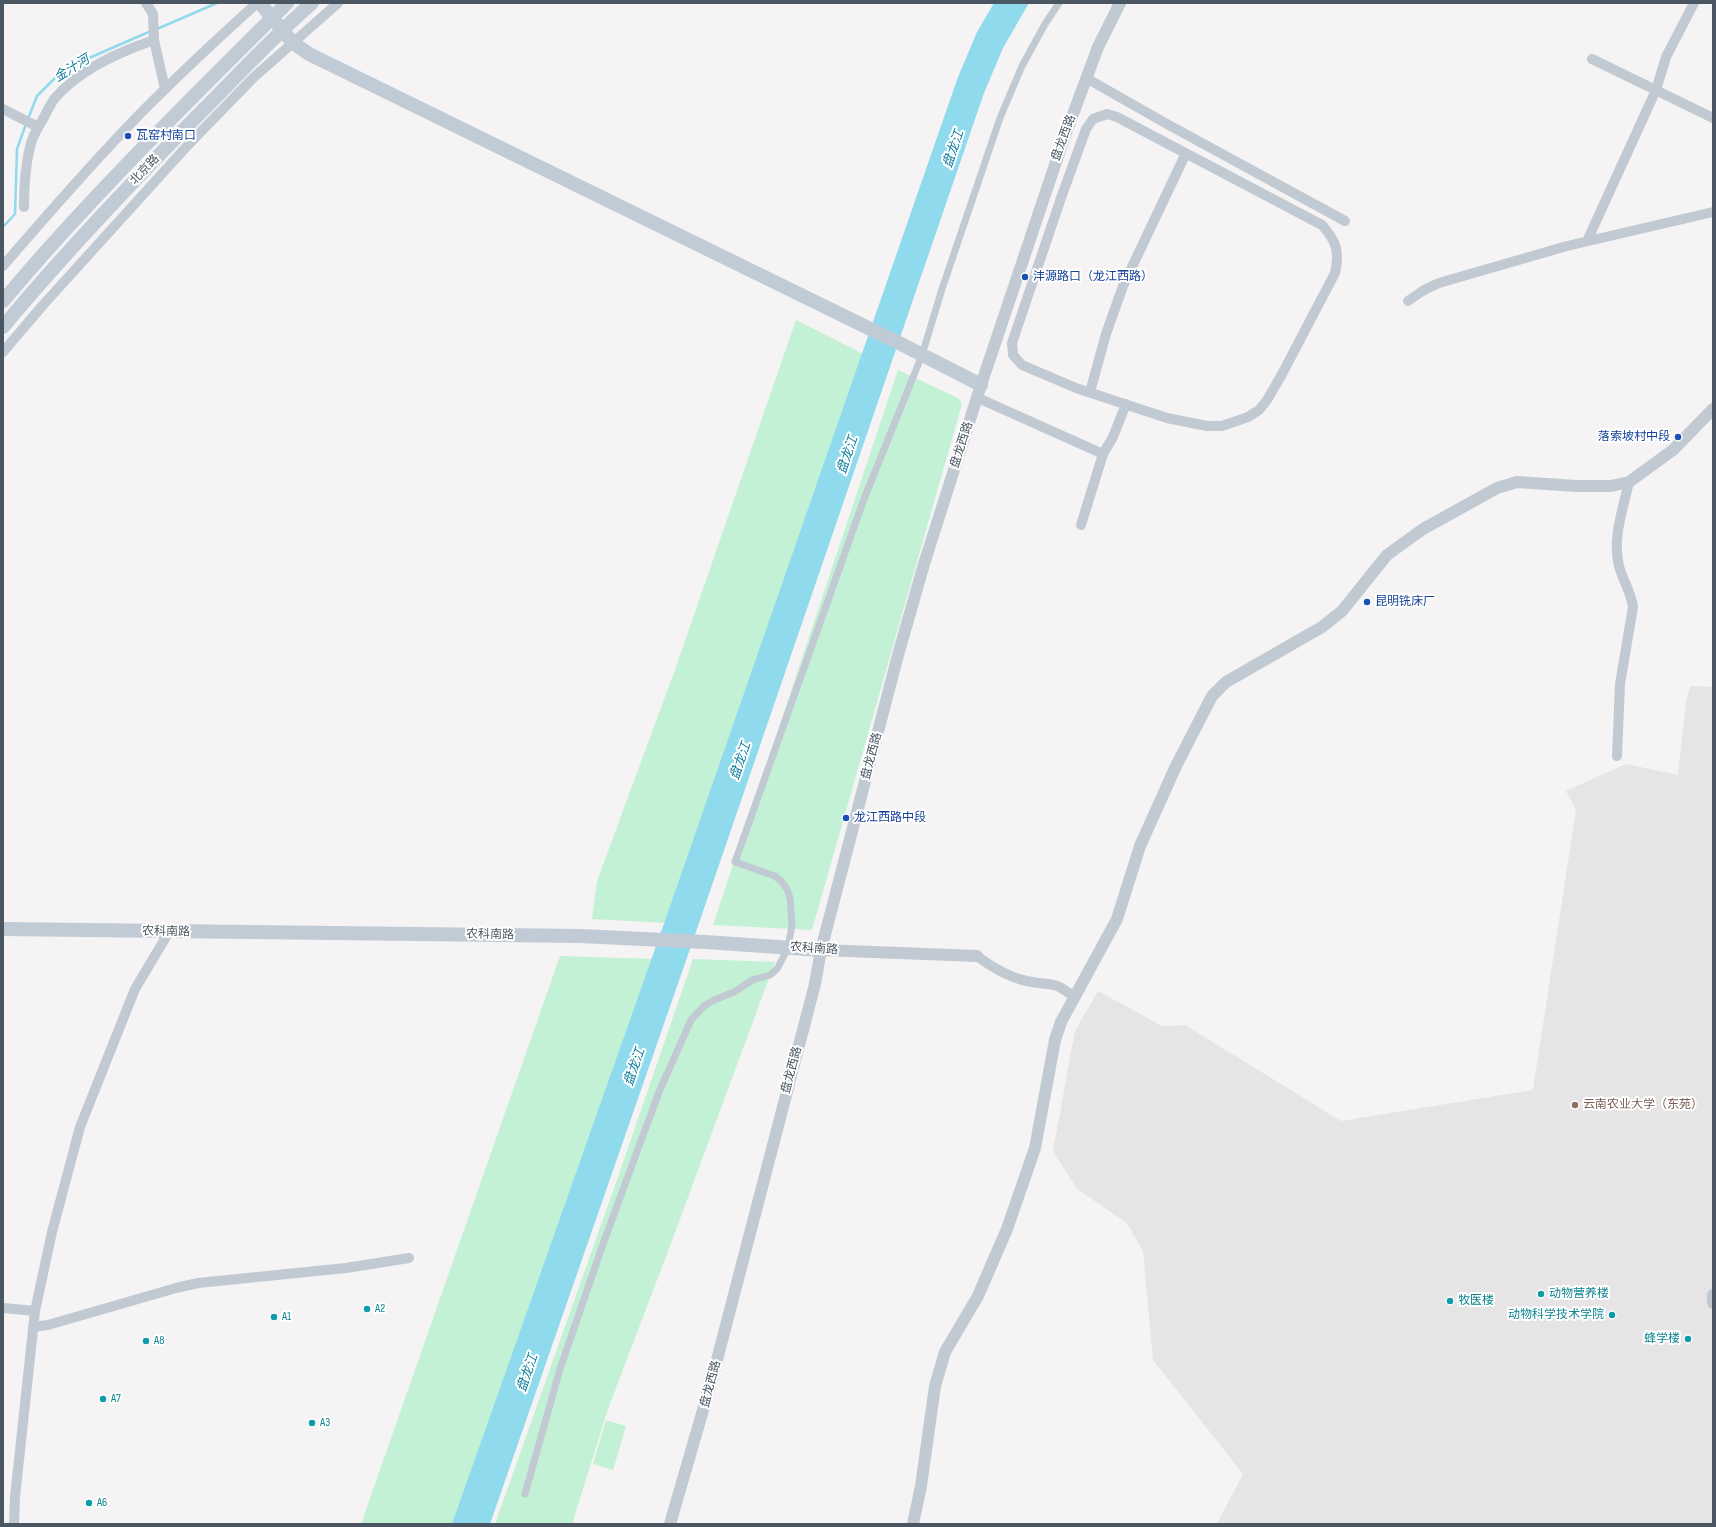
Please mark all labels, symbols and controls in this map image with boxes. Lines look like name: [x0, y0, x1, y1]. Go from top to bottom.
water label: 金汁河: [51, 52, 93, 86]
street label: 盘龙西路: [1049, 113, 1079, 163]
water label: 盘龙江: [940, 128, 968, 170]
place label: 瓦窑村南口: [136, 129, 196, 143]
marker: 瓦窑村南口: [123, 131, 133, 141]
street label: 北京路: [127, 152, 163, 188]
place label: 沣源路口（龙江西路）: [1033, 270, 1153, 284]
marker: 沣源路口（龙江西路）: [1020, 272, 1030, 282]
street label: 盘龙西路: [948, 420, 976, 470]
place label: 落索坡村中段: [1598, 430, 1670, 444]
marker: 落索坡村中段: [1673, 432, 1683, 442]
water label: 盘龙江: [834, 434, 862, 476]
place label: 昆明铣床厂: [1375, 595, 1435, 609]
marker: 昆明铣床厂: [1362, 597, 1372, 607]
street label: 盘龙西路: [859, 731, 885, 781]
water label: 盘龙江: [727, 740, 755, 782]
place label: 龙江西路中段: [854, 811, 926, 825]
marker: 龙江西路中段: [841, 813, 851, 823]
street label: 农科南路: [142, 924, 190, 940]
street label: 农科南路: [466, 927, 514, 943]
street label: 农科南路: [790, 940, 838, 958]
street label: 盘龙西路: [779, 1045, 805, 1095]
water label: 盘龙江: [621, 1046, 649, 1088]
place label: 云南农业大学（东苑）: [1583, 1098, 1703, 1112]
marker: 云南农业大学（东苑）: [1570, 1100, 1580, 1110]
place label: 动物营养楼: [1549, 1287, 1609, 1301]
marker: 动物营养楼: [1536, 1289, 1546, 1299]
place label: 牧医楼: [1458, 1294, 1494, 1308]
marker: 牧医楼: [1445, 1296, 1455, 1306]
place label: A2: [375, 1302, 385, 1316]
marker: A2: [362, 1304, 372, 1314]
place label: 动物科学技术学院: [1508, 1308, 1604, 1322]
place label: A1: [282, 1310, 291, 1324]
marker: 动物科学技术学院: [1607, 1310, 1617, 1320]
marker: A1: [269, 1312, 279, 1322]
place label: 蜂学楼: [1644, 1332, 1680, 1346]
place label: A8: [154, 1334, 164, 1348]
marker: 蜂学楼: [1683, 1334, 1693, 1344]
marker: A8: [141, 1336, 151, 1346]
water label: 盘龙江: [514, 1352, 542, 1394]
street label: 盘龙西路: [698, 1359, 724, 1409]
place label: A7: [111, 1392, 121, 1406]
marker: A7: [98, 1394, 108, 1404]
place label: A3: [320, 1416, 330, 1430]
marker: A3: [307, 1418, 317, 1428]
place label: A6: [97, 1496, 107, 1510]
marker: A6: [84, 1498, 94, 1508]

